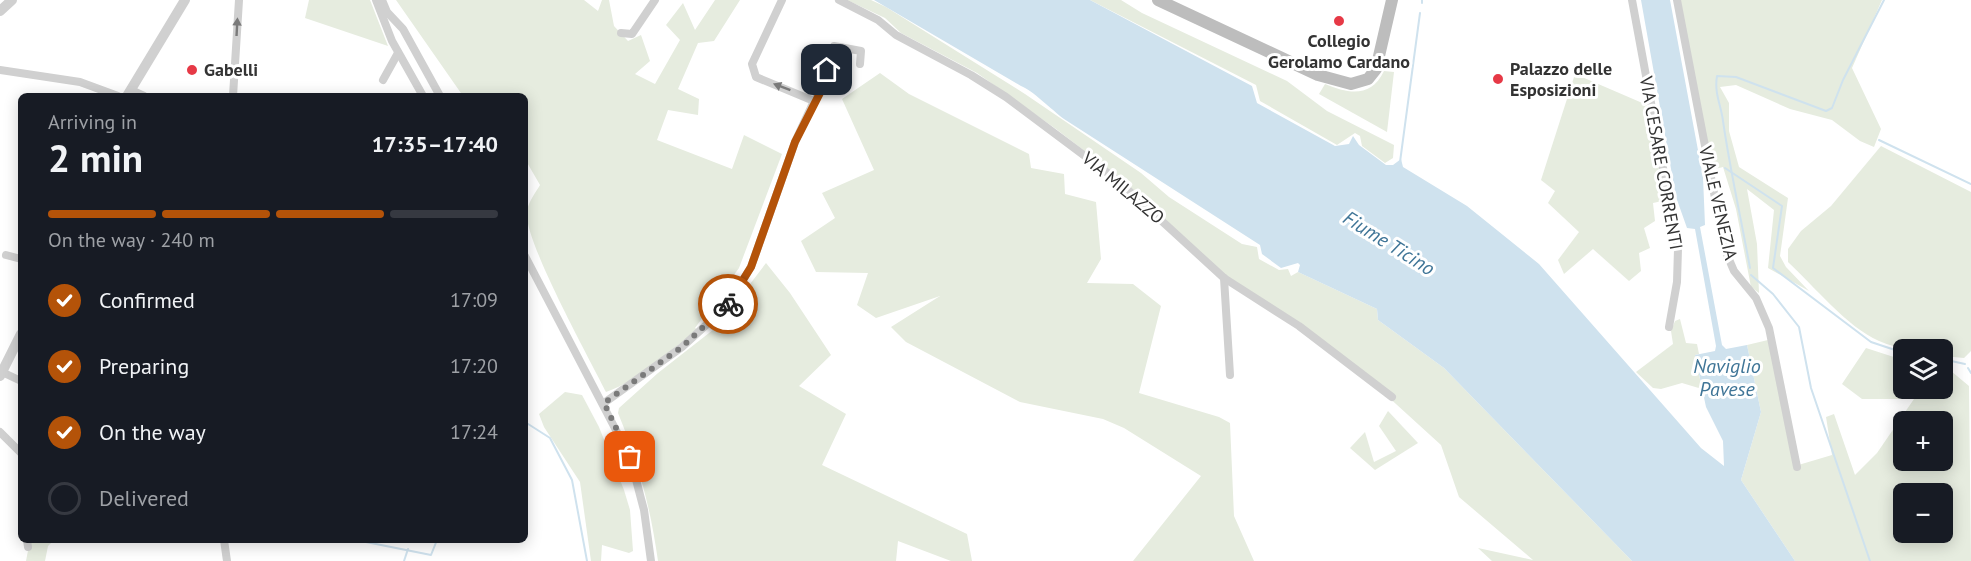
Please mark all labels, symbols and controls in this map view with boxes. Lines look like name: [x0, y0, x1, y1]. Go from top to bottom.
marker: Collegio Gerolamo Cardano: [1332, 14, 1346, 28]
one-way arrow: [232, 17, 241, 36]
place label: Collegio Gerolamo Cardano: [1268, 29, 1410, 73]
pin: [801, 44, 852, 95]
icon: home: [810, 53, 843, 86]
place label: Palazzo delle Esposizioni: [1510, 57, 1612, 101]
place label: Gabelli: [204, 58, 258, 81]
marker: Gabelli: [185, 63, 199, 77]
marker: Palazzo delle Esposizioni: [1491, 72, 1505, 86]
street label: VIA CESARE CORRENTI: [1635, 73, 1688, 251]
one-way arrow: [773, 82, 791, 92]
text: Arriving in: [48, 109, 137, 135]
text: 17:35–17:40: [372, 130, 498, 158]
text: 2 min: [48, 132, 143, 183]
street label: VIALE VENEZIA: [1694, 143, 1743, 263]
street label: VIA MILAZZO: [1077, 146, 1169, 229]
water label: Fiume Ticino: [1338, 205, 1440, 281]
text: On the way · 240 m: [48, 227, 215, 253]
courier: [698, 274, 758, 334]
icon: check: [48, 284, 81, 317]
text: Confirmed: [99, 286, 195, 314]
text: 17:09: [450, 287, 498, 313]
icon: bike: [712, 288, 745, 321]
map controls: [1893, 339, 1953, 543]
button: layers: [1893, 339, 1953, 399]
icon: check: [48, 350, 81, 383]
text: Preparing: [99, 352, 189, 380]
text: 17:20: [450, 353, 498, 379]
water label: Naviglio Pavese: [1693, 353, 1761, 402]
button: +: [1893, 411, 1953, 471]
icon: check: [48, 416, 81, 449]
text: On the way: [99, 418, 206, 446]
text: 17:24: [450, 419, 498, 445]
pin: [604, 431, 655, 482]
icon: bag: [613, 440, 646, 473]
button: −: [1893, 483, 1953, 543]
text: Delivered: [99, 484, 189, 512]

